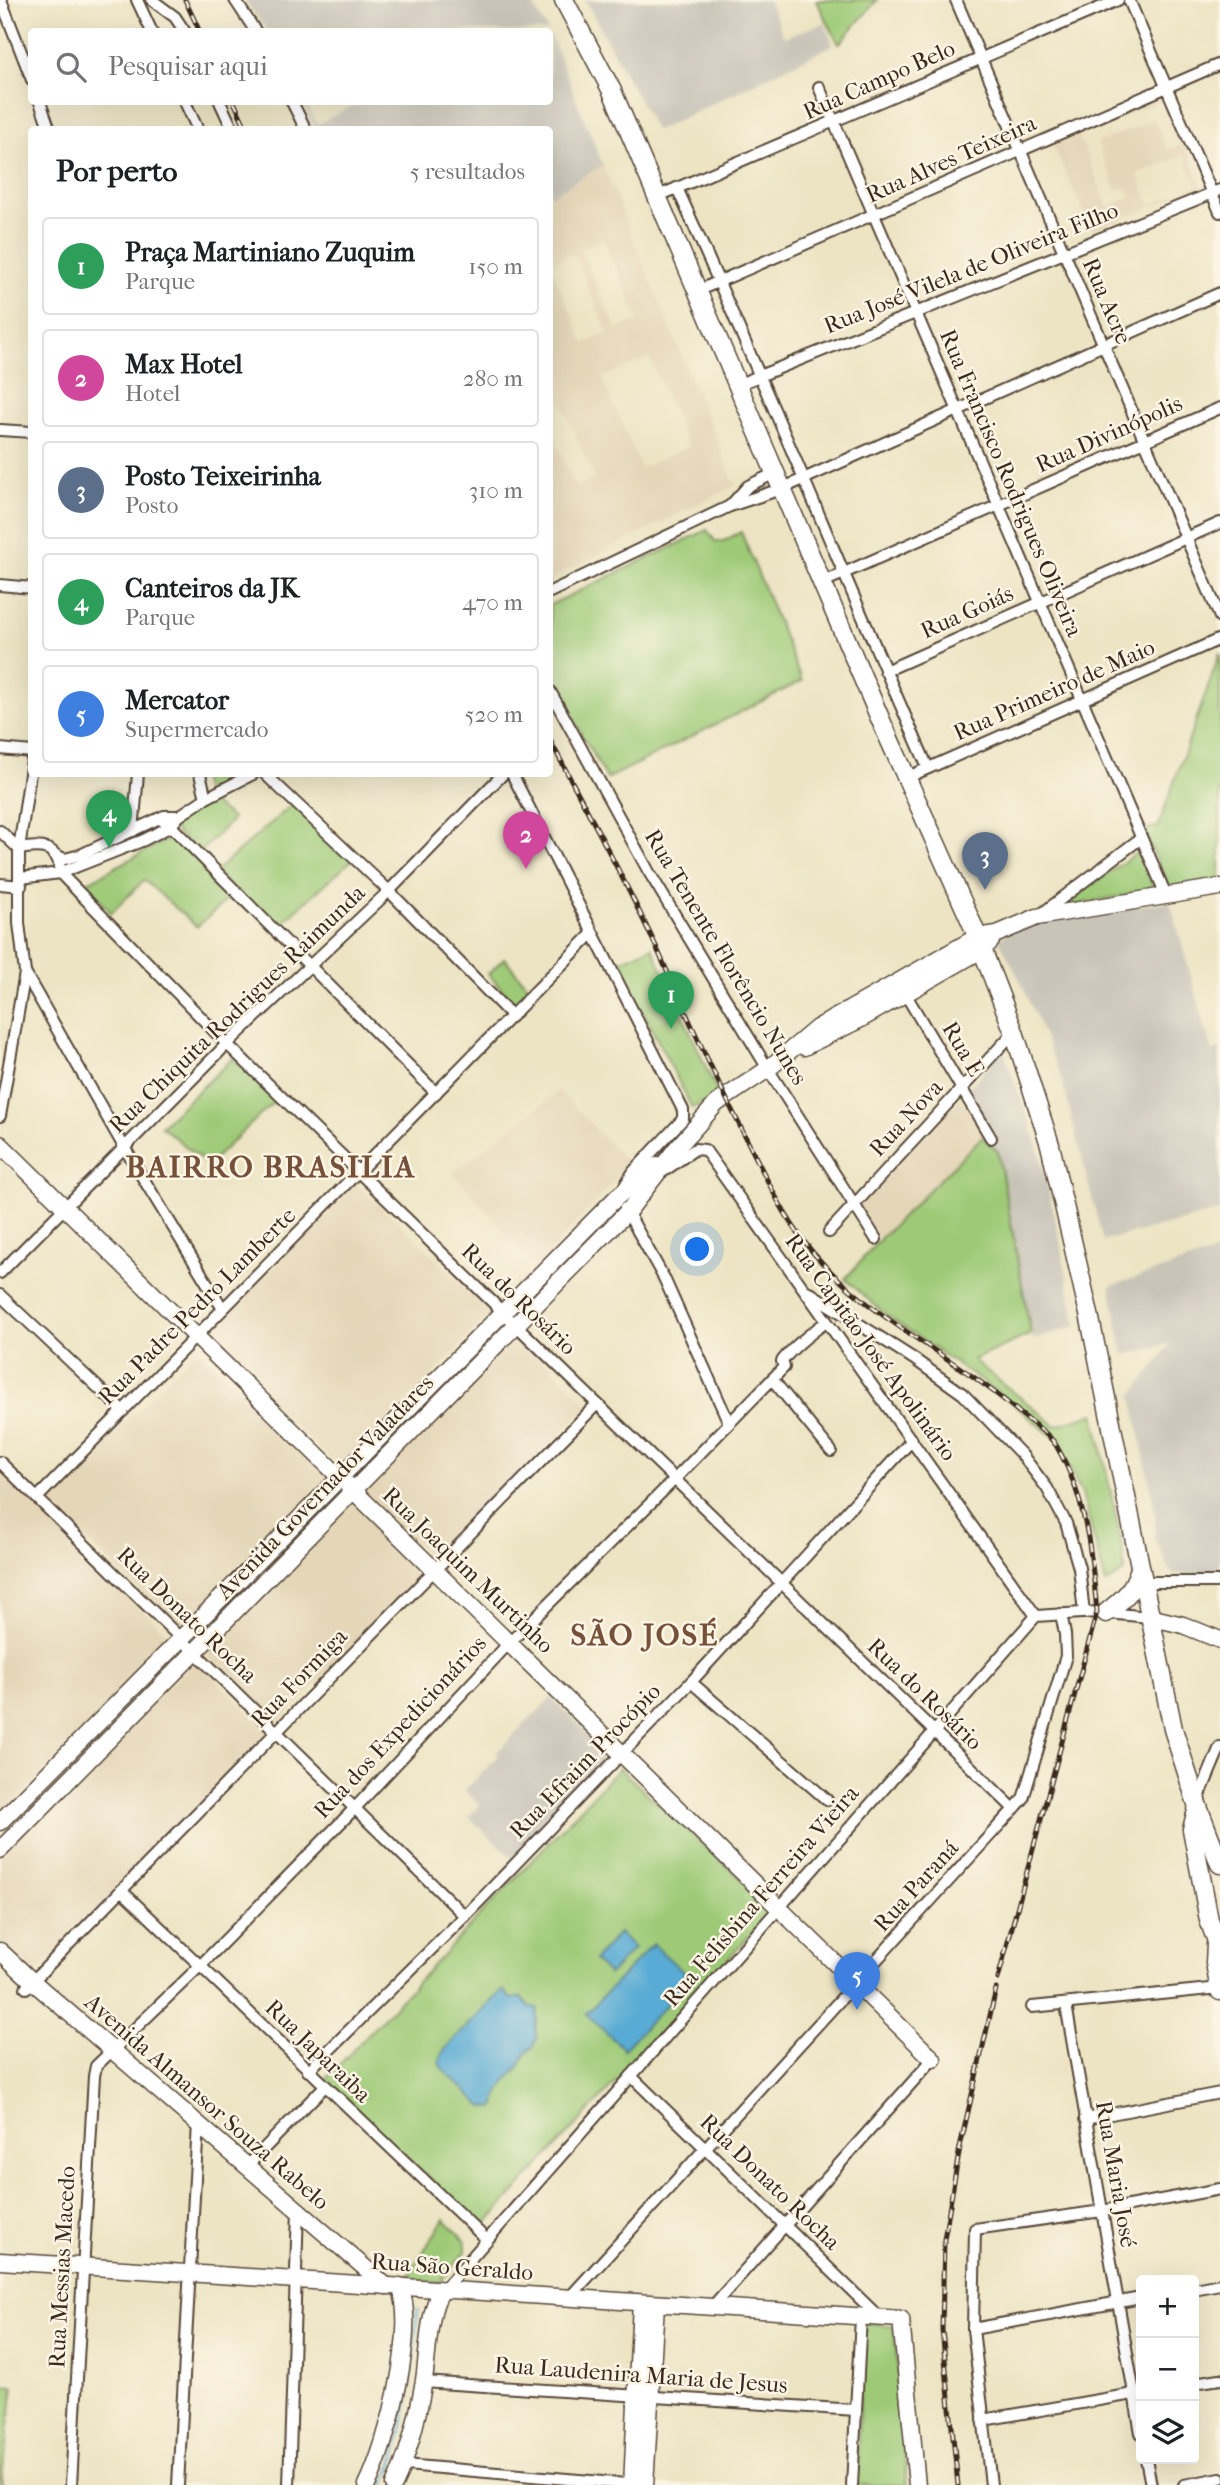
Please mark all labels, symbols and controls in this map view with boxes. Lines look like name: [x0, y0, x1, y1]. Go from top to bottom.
search box: [28, 28, 553, 105]
street label: Rua Campo Belo: [799, 34, 959, 126]
icon: search: [52, 48, 90, 86]
text: Pesquisar aqui: [108, 51, 268, 82]
street label: Rua Alves Teixeira: [862, 109, 1041, 209]
text: Por perto: [56, 154, 178, 189]
text: 5 resultados: [410, 158, 525, 185]
street label: Rua José Vilela de Oliveira Filho: [820, 196, 1122, 340]
text: Praça Martiniano Zuquim: [125, 237, 415, 268]
text: 1: [77, 253, 85, 280]
text: 150 m: [468, 253, 523, 280]
street label: Rua Acre: [1077, 254, 1137, 348]
text: Parque: [125, 268, 195, 295]
street label: Rua Francisco Rodrigues Oliveira: [934, 325, 1088, 641]
text: Max Hotel: [125, 349, 242, 380]
text: 2: [75, 365, 87, 392]
text: 280 m: [463, 365, 523, 392]
text: Hotel: [125, 380, 180, 407]
street label: Rua Divinópolis: [1031, 390, 1187, 478]
text: Posto Teixeirinha: [125, 461, 321, 492]
text: 3: [76, 477, 86, 504]
text: 310 m: [469, 477, 523, 504]
text: Posto: [125, 492, 178, 519]
text: Canteiros da JK: [125, 573, 299, 604]
street label: Rua Goiás: [916, 580, 1018, 644]
text: 4: [74, 589, 88, 616]
text: 470 m: [462, 589, 523, 616]
text: Parque: [125, 604, 195, 631]
street label: Rua Primeiro de Maio: [949, 633, 1159, 747]
text: Mercator: [125, 685, 229, 716]
text: 5: [76, 701, 86, 728]
text: 520 m: [464, 701, 523, 728]
text: Supermercado: [125, 716, 269, 743]
pin: 4: [86, 790, 132, 848]
pin: 2: [503, 811, 549, 869]
street label: Rua Tenente Florêncio Nunes: [639, 824, 813, 1090]
pin: 3: [962, 832, 1008, 890]
street label: Rua Chiquita Rodrigues Raimunda: [103, 879, 371, 1139]
pin: 1: [648, 971, 694, 1029]
street label: Rua E: [936, 1017, 990, 1081]
street label: Rua Nova: [864, 1074, 949, 1162]
district label: BAIRRO BRASILIA: [126, 1150, 416, 1185]
street label: Rua Padre Pedro Lamberte: [93, 1202, 301, 1410]
street label: Rua Capitão José Apolinário: [779, 1228, 963, 1466]
your location: [680, 1232, 714, 1266]
street label: Rua do Rosário: [456, 1237, 582, 1361]
street label: Avenida Governador Valadares: [210, 1369, 439, 1605]
street label: Rua Joaquim Murtinho: [377, 1481, 559, 1659]
street label: Rua Donato Rocha: [111, 1541, 263, 1689]
district label: SÃO JOSÉ: [571, 1617, 719, 1653]
street label: Rua Formiga: [245, 1623, 353, 1733]
street label: Rua dos Expedicionários: [308, 1630, 492, 1824]
street label: Rua do Rosário: [862, 1632, 988, 1756]
street label: Rua Efraim Procópio: [504, 1678, 666, 1844]
street label: Rua Felisbina Ferreira Vieira: [658, 1780, 865, 2012]
street label: Rua Paraná: [868, 1834, 964, 1937]
pin: 5: [834, 1952, 880, 2010]
street label: Avenida Almansor Souza Rabelo: [79, 1988, 335, 2216]
street label: Rua Japaraiba: [260, 1994, 377, 2108]
street label: Rua Maria José: [1090, 2099, 1142, 2249]
street label: Rua Donato Rocha: [694, 2108, 846, 2256]
street label: Rua Messias Macedo: [43, 2165, 81, 2369]
street label: Rua São Geraldo: [370, 2248, 534, 2286]
map controls: [1136, 2275, 1199, 2464]
button: +: [1136, 2275, 1199, 2338]
button: −: [1136, 2338, 1199, 2401]
street label: Rua Laudenira Maria de Jesus: [493, 2351, 789, 2399]
button: layers: [1136, 2401, 1199, 2464]

